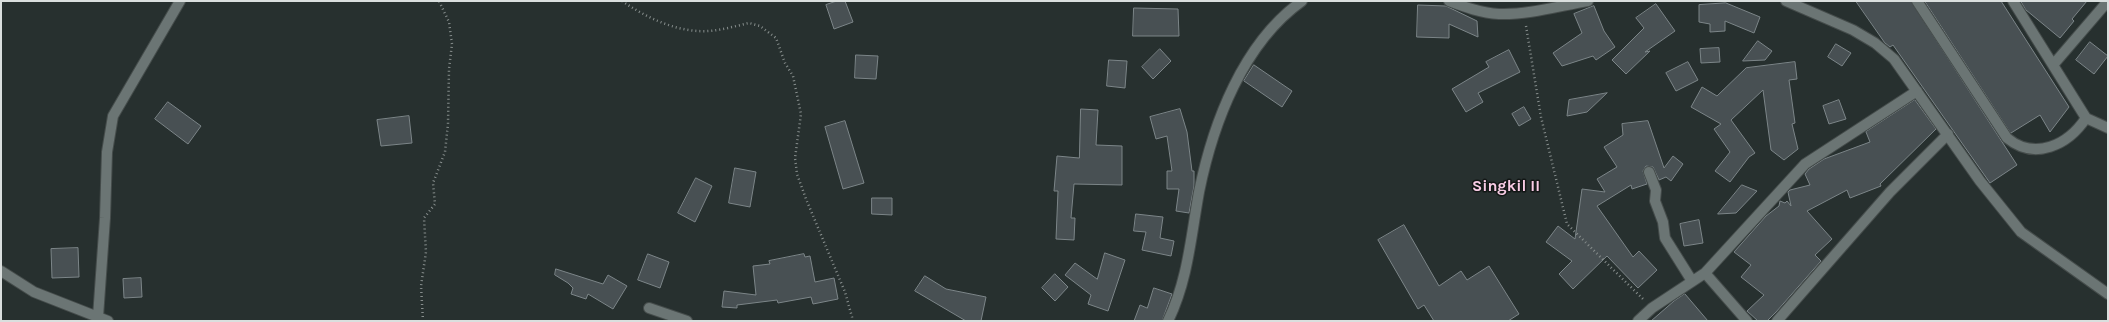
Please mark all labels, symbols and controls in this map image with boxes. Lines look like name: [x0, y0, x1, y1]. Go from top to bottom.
district label: Singkil II: [1472, 176, 1540, 196]

